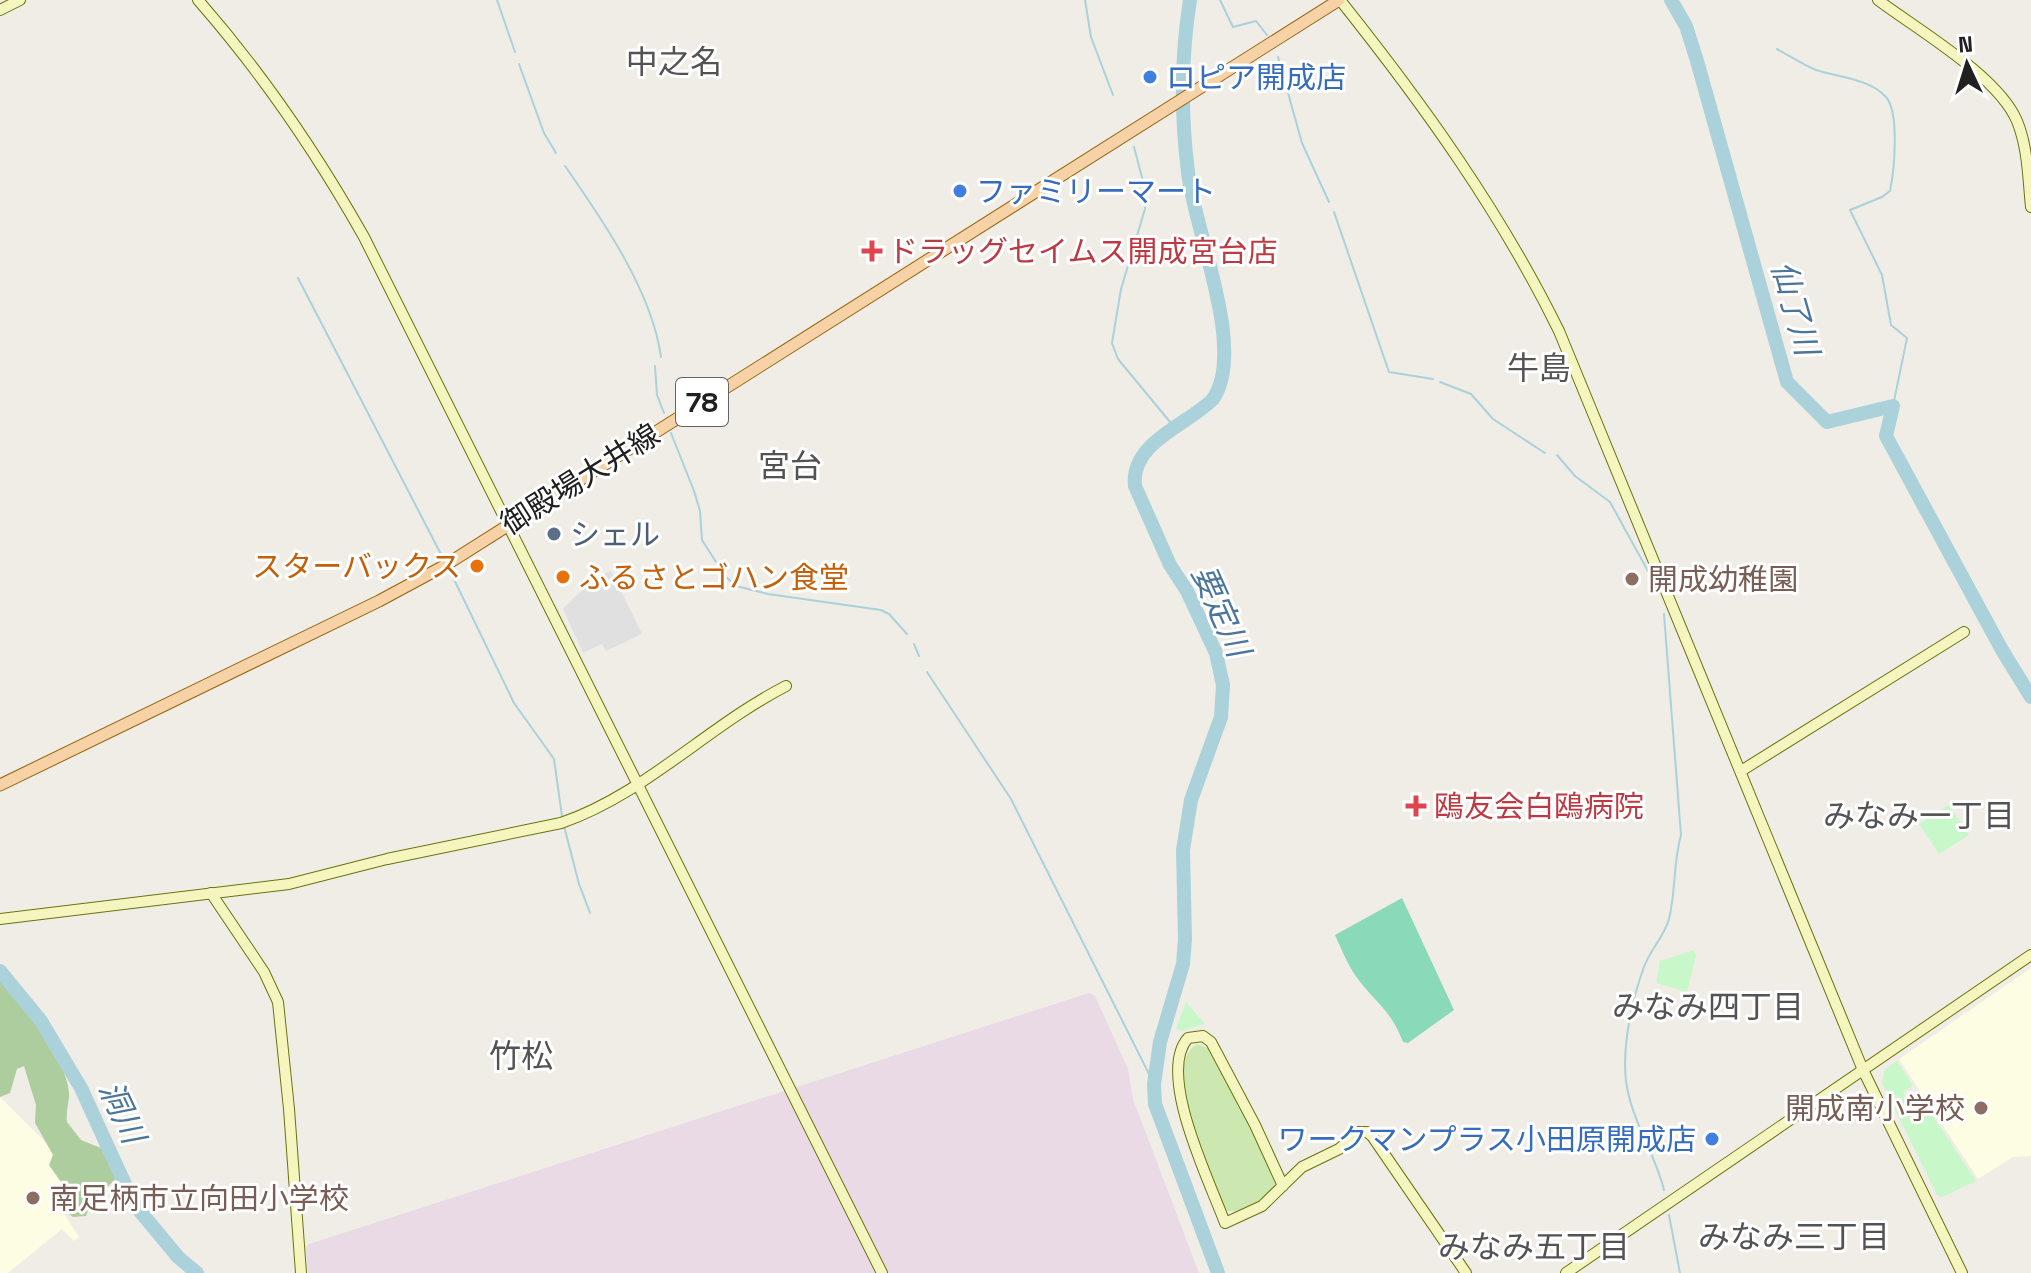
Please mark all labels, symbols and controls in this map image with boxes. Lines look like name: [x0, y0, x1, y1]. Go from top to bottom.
north arrow: [1927, 24, 2007, 104]
text: N: [1957, 30, 1974, 59]
district label: 中之名: [626, 42, 722, 82]
place label: ロピア開成店: [1166, 58, 1346, 97]
marker: ロピア開成店: [1141, 68, 1159, 86]
place label: ファミリーマート: [976, 172, 1216, 211]
marker: ファミリーマート: [951, 182, 969, 200]
place label: ドラッグセイムス開成宮台店: [888, 232, 1277, 271]
marker: ドラッグセイムス開成宮台店: [863, 242, 881, 260]
water label: 仙了川: [1763, 256, 1828, 363]
district label: 牛島: [1507, 348, 1571, 388]
road number: 78: [676, 378, 728, 426]
street label: 御殿場大井線: [493, 415, 667, 543]
district label: 宮台: [758, 446, 822, 486]
place label: シェル: [570, 515, 660, 554]
marker: シェル: [545, 525, 563, 543]
place label: スターバックス: [252, 547, 461, 586]
marker: スターバックス: [468, 557, 486, 575]
place label: ふるさとゴハン食堂: [579, 558, 849, 597]
water label: 要定川: [1183, 559, 1260, 666]
place label: 開成幼稚園: [1648, 560, 1798, 599]
marker: ふるさとゴハン食堂: [554, 568, 572, 586]
marker: 開成幼稚園: [1623, 570, 1641, 588]
place label: 鴎友会白鴎病院: [1434, 787, 1644, 826]
marker: 鴎友会白鴎病院: [1405, 795, 1427, 817]
district label: みなみ一丁目: [1823, 796, 2015, 836]
district label: みなみ四丁目: [1612, 987, 1804, 1027]
district label: 竹松: [489, 1036, 553, 1076]
water label: 洞川: [90, 1075, 155, 1152]
place label: 開成南小学校: [1785, 1089, 1965, 1128]
marker: 開成南小学校: [1972, 1099, 1990, 1117]
place label: ワークマンプラス小田原開成店: [1278, 1120, 1696, 1159]
marker: ワークマンプラス小田原開成店: [1703, 1130, 1721, 1148]
place label: 南足柄市立向田小学校: [49, 1179, 349, 1218]
marker: 南足柄市立向田小学校: [24, 1189, 42, 1207]
district label: みなみ三丁目: [1698, 1217, 1890, 1257]
district label: みなみ五丁目: [1438, 1227, 1630, 1267]

